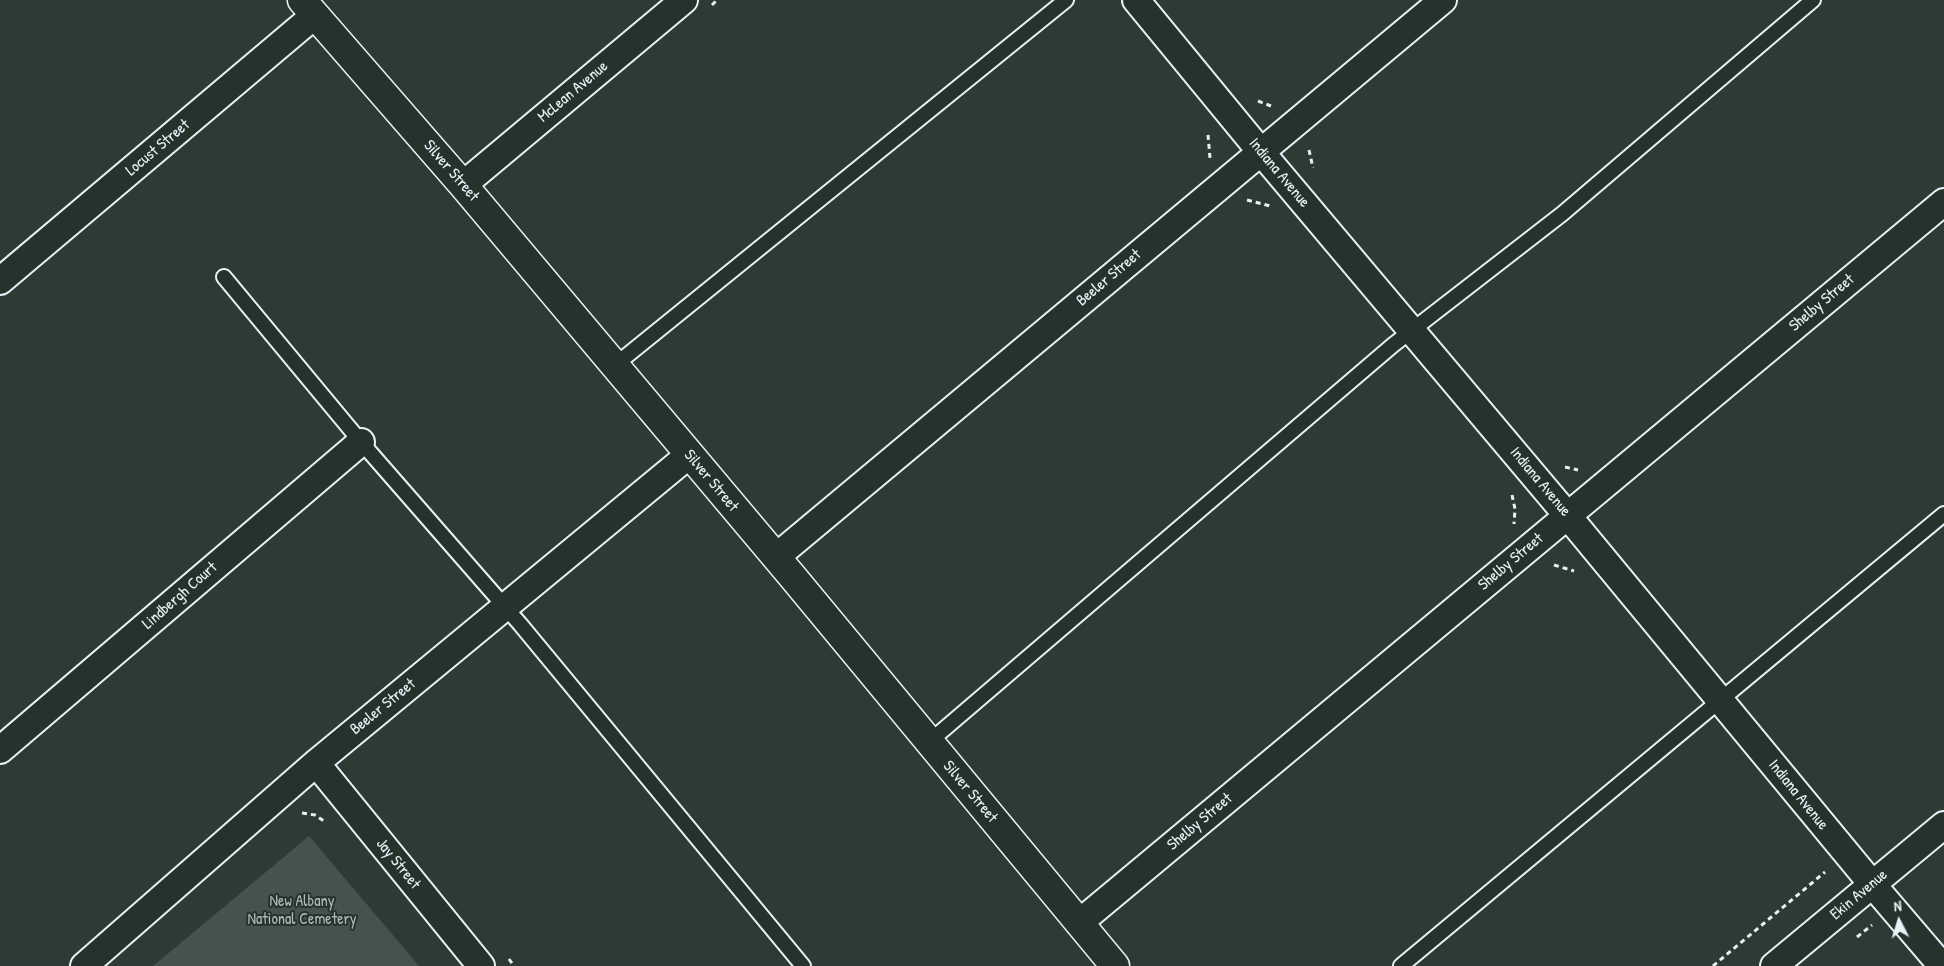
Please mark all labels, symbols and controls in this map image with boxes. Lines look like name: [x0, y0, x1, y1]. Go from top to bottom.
street label: McLean Avenue: [534, 57, 612, 127]
street label: Locust Street: [122, 116, 194, 180]
street label: Indiana Avenue: [1244, 134, 1314, 212]
street label: Silver Street: [419, 136, 483, 206]
street label: Beeler Street: [1073, 245, 1145, 311]
street label: Shelby Street: [1786, 270, 1858, 336]
street label: Indiana Avenue: [1505, 443, 1575, 521]
street label: Silver Street: [680, 446, 742, 516]
street label: Shelby Street: [1475, 529, 1547, 595]
street label: Lindbergh Court: [139, 558, 221, 634]
street label: Beeler Street: [346, 675, 420, 739]
street label: Indiana Avenue: [1764, 756, 1832, 834]
street label: Silver Street: [939, 757, 1001, 827]
street label: Shelby Street: [1164, 789, 1236, 855]
street label: Jay Street: [372, 835, 424, 893]
street label: Ekin Avenue: [1826, 866, 1892, 924]
park label: New Albany National Cemetery: [248, 892, 356, 930]
north arrow: [1874, 896, 1924, 946]
text: N: [1893, 896, 1902, 915]

